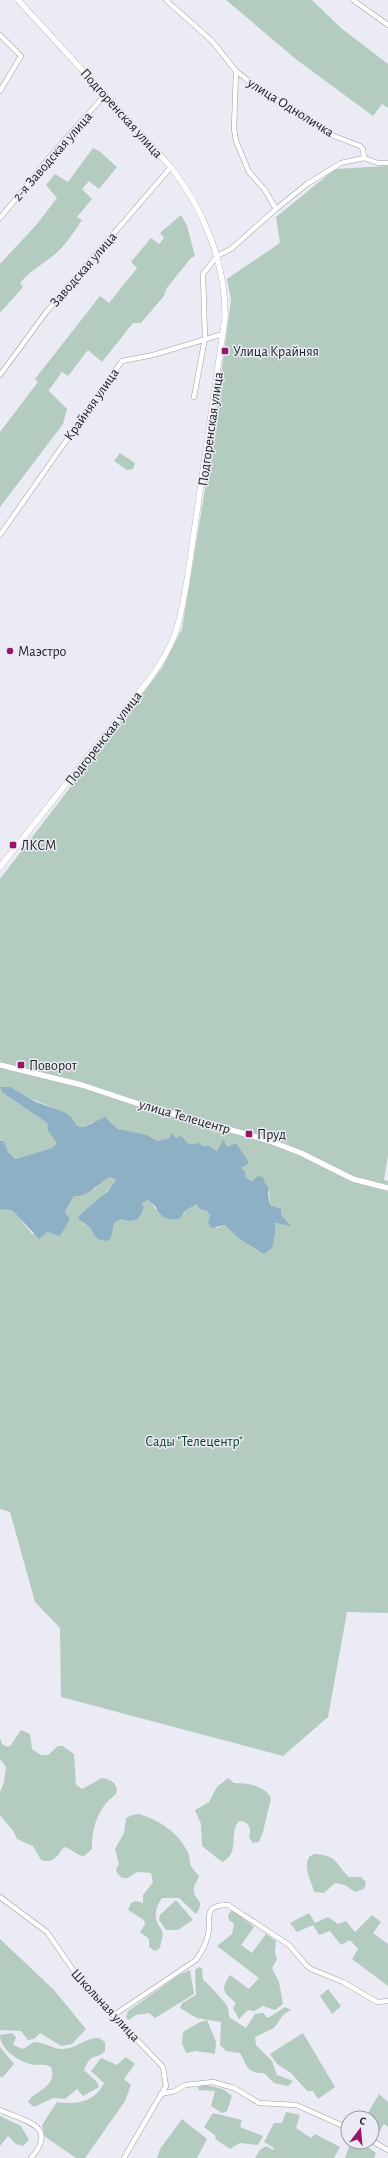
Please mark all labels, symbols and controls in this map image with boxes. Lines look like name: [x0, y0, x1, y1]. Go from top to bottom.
street label: Подгоренская улица: [78, 66, 165, 162]
street label: улица Одноличка: [244, 75, 336, 140]
street label: 2-я Заводская улица: [10, 109, 96, 204]
street label: Заводская улица: [48, 229, 120, 310]
place label: Улица Крайняя: [233, 345, 319, 359]
marker: Улица Крайняя: [220, 346, 230, 356]
street label: Крайняя улица: [62, 365, 122, 443]
street label: Подгоренская улица: [196, 371, 226, 487]
place label: Маэстро: [18, 645, 67, 659]
marker: Маэстро: [5, 646, 15, 656]
street label: Подгоренская улица: [63, 689, 145, 788]
place label: ЛКСМ: [21, 839, 57, 853]
marker: ЛКСМ: [8, 840, 18, 850]
place label: Поворот: [29, 1059, 78, 1073]
marker: Поворот: [16, 1060, 26, 1070]
street label: улица Телецентр: [137, 1097, 232, 1137]
place label: Пруд: [257, 1128, 286, 1142]
marker: Пруд: [244, 1129, 254, 1139]
park label: Сады "Телецентр": [145, 1435, 243, 1449]
street label: Школьная улица: [68, 1967, 143, 2045]
north arrow: [340, 2110, 380, 2150]
text: С: [358, 2115, 367, 2127]

